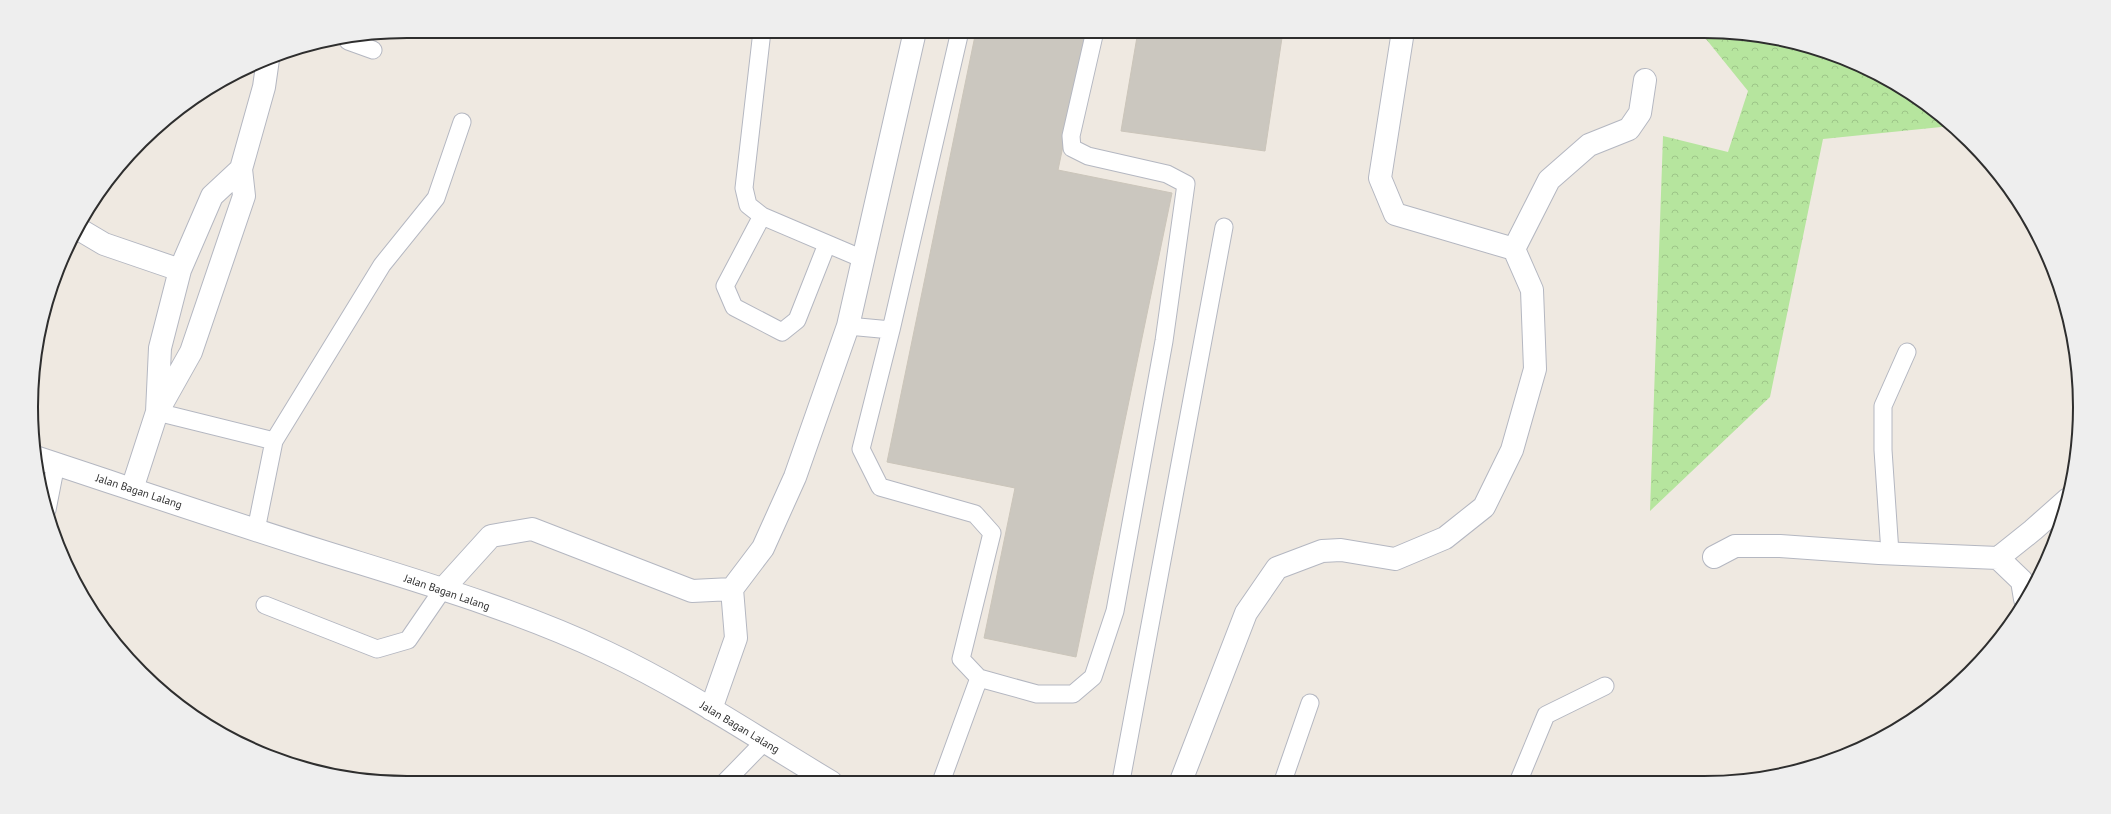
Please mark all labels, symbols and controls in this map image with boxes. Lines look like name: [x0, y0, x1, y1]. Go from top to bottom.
street label: Jalan Bagan Lalang: [93, 470, 184, 512]
street label: Jalan Bagan Lalang: [401, 570, 492, 613]
street label: Jalan Bagan Lalang: [697, 697, 782, 756]

